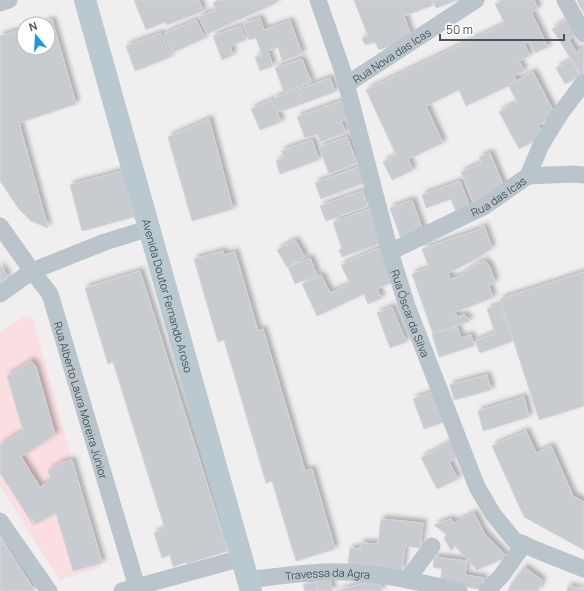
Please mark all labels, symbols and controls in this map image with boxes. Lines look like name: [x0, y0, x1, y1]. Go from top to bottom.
north arrow: [16, 16, 56, 56]
scale bar: [440, 16, 564, 42]
text: N: [27, 18, 39, 34]
text: 50 m: [446, 21, 473, 38]
street label: Rua Nova das Icas: [349, 24, 434, 86]
street label: Rua das Icas: [468, 172, 529, 219]
street label: Avenida Doutor Fernando Aroso: [139, 217, 197, 375]
street label: Rua Óscar da Silva: [388, 268, 434, 359]
street label: Rua Alberto Laura Moreira Júnior: [51, 319, 112, 481]
street label: Travessa da Agra: [284, 564, 371, 583]

